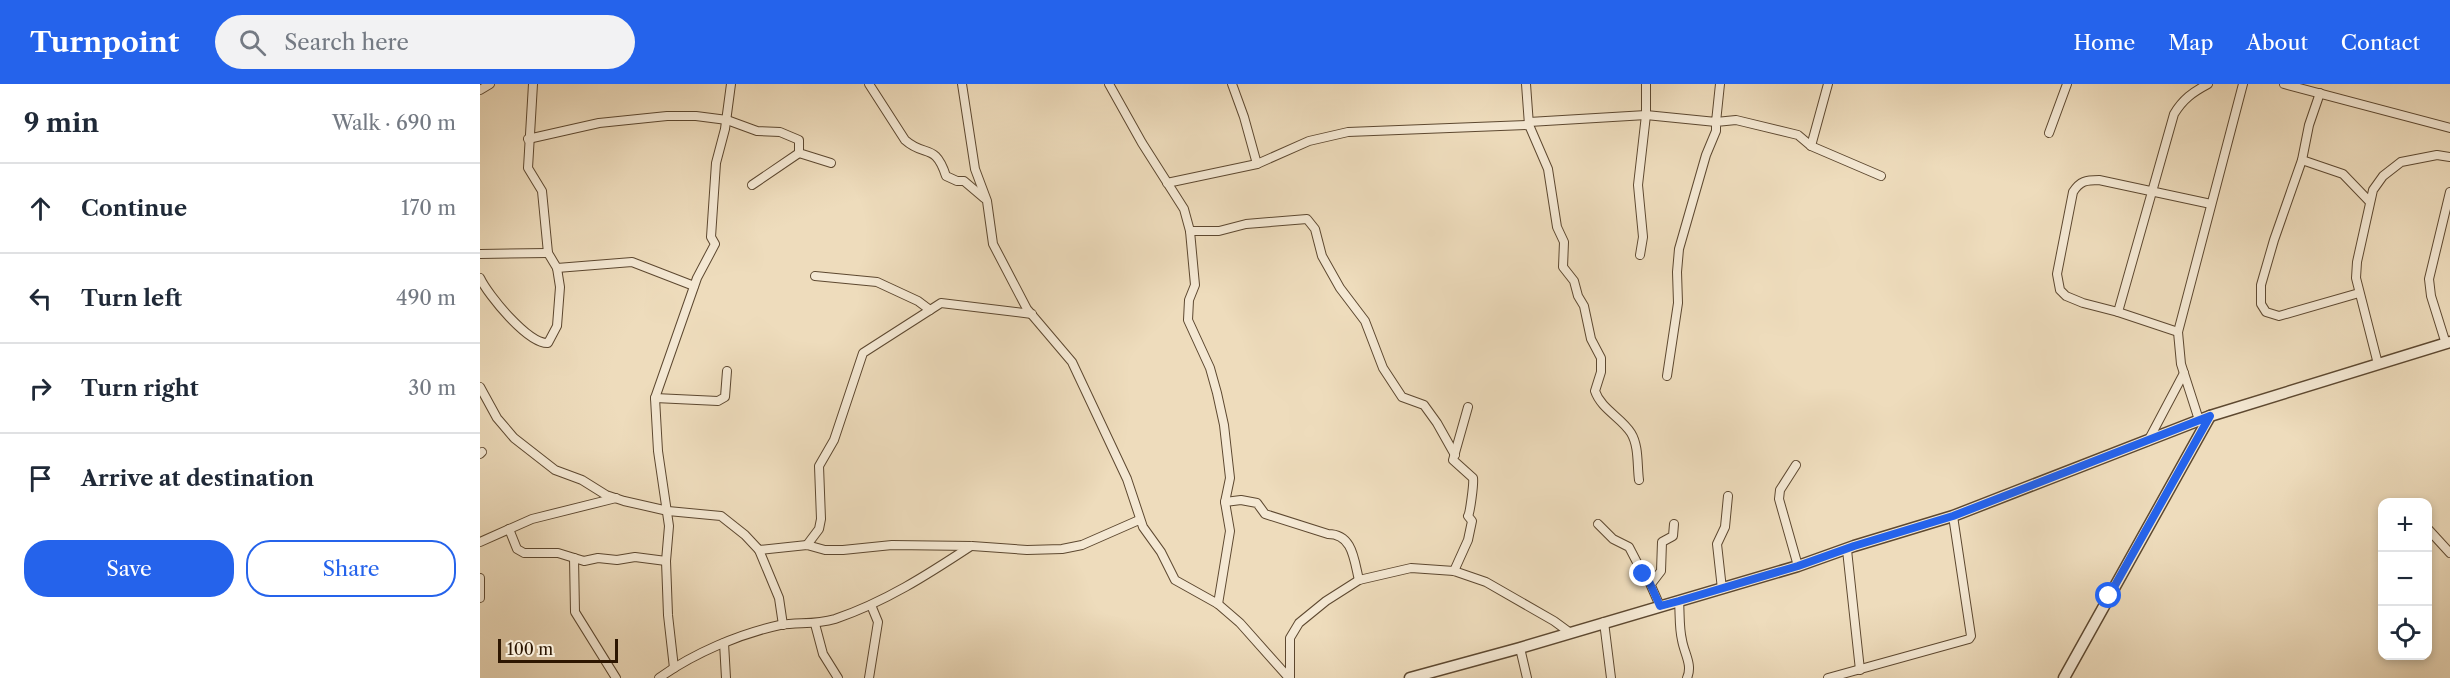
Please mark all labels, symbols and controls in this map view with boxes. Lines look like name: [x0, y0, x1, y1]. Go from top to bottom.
search box: [215, 15, 635, 69]
text: Turnpoint: [30, 25, 179, 59]
icon: search: [236, 26, 269, 59]
text: Search here: [284, 29, 409, 56]
text: Home: [2074, 30, 2135, 55]
text: Map: [2168, 30, 2213, 55]
text: About: [2246, 30, 2308, 55]
text: Contact: [2341, 30, 2420, 55]
text: 9 min: [24, 107, 99, 139]
text: Walk · 690 m: [332, 111, 456, 135]
icon: ahead: [24, 192, 57, 225]
text: Continue: [81, 195, 187, 222]
text: 170 m: [401, 196, 456, 220]
icon: left: [24, 282, 57, 315]
text: Turn left: [81, 285, 182, 312]
text: 490 m: [396, 286, 456, 310]
icon: right: [24, 372, 57, 405]
text: Turn right: [81, 375, 199, 402]
text: 30 m: [408, 376, 456, 400]
icon: arrive: [24, 462, 57, 495]
text: Arrive at destination: [81, 465, 314, 492]
map controls: [2378, 498, 2432, 660]
button: +: [2378, 498, 2432, 552]
button: Save: [24, 540, 234, 597]
button: Share: [246, 540, 456, 597]
button: −: [2378, 552, 2432, 606]
route end: [1629, 560, 1655, 586]
route start: [2095, 582, 2121, 608]
button: locate: [2378, 606, 2432, 660]
scale bar: [498, 636, 618, 664]
text: 100 m: [507, 639, 553, 659]

